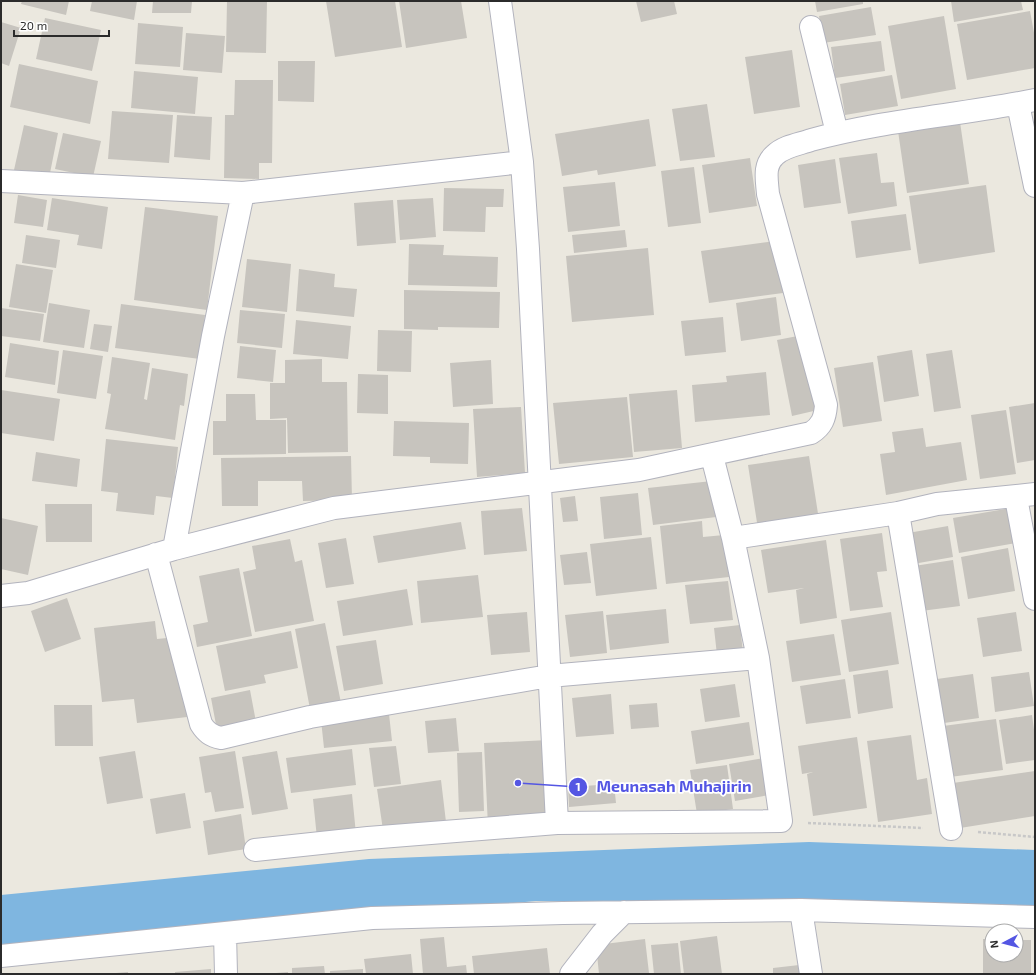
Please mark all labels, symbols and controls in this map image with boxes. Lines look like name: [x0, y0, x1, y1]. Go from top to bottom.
scale bar: [14, 12, 109, 38]
text: 20 m: [20, 18, 47, 32]
callout: Meunasah Muhajirin: [568, 773, 759, 801]
text: Meunasah Muhajirin: [596, 776, 752, 795]
text: 1: [575, 779, 581, 793]
north arrow: [984, 923, 1024, 963]
text: N: [987, 939, 1001, 949]

